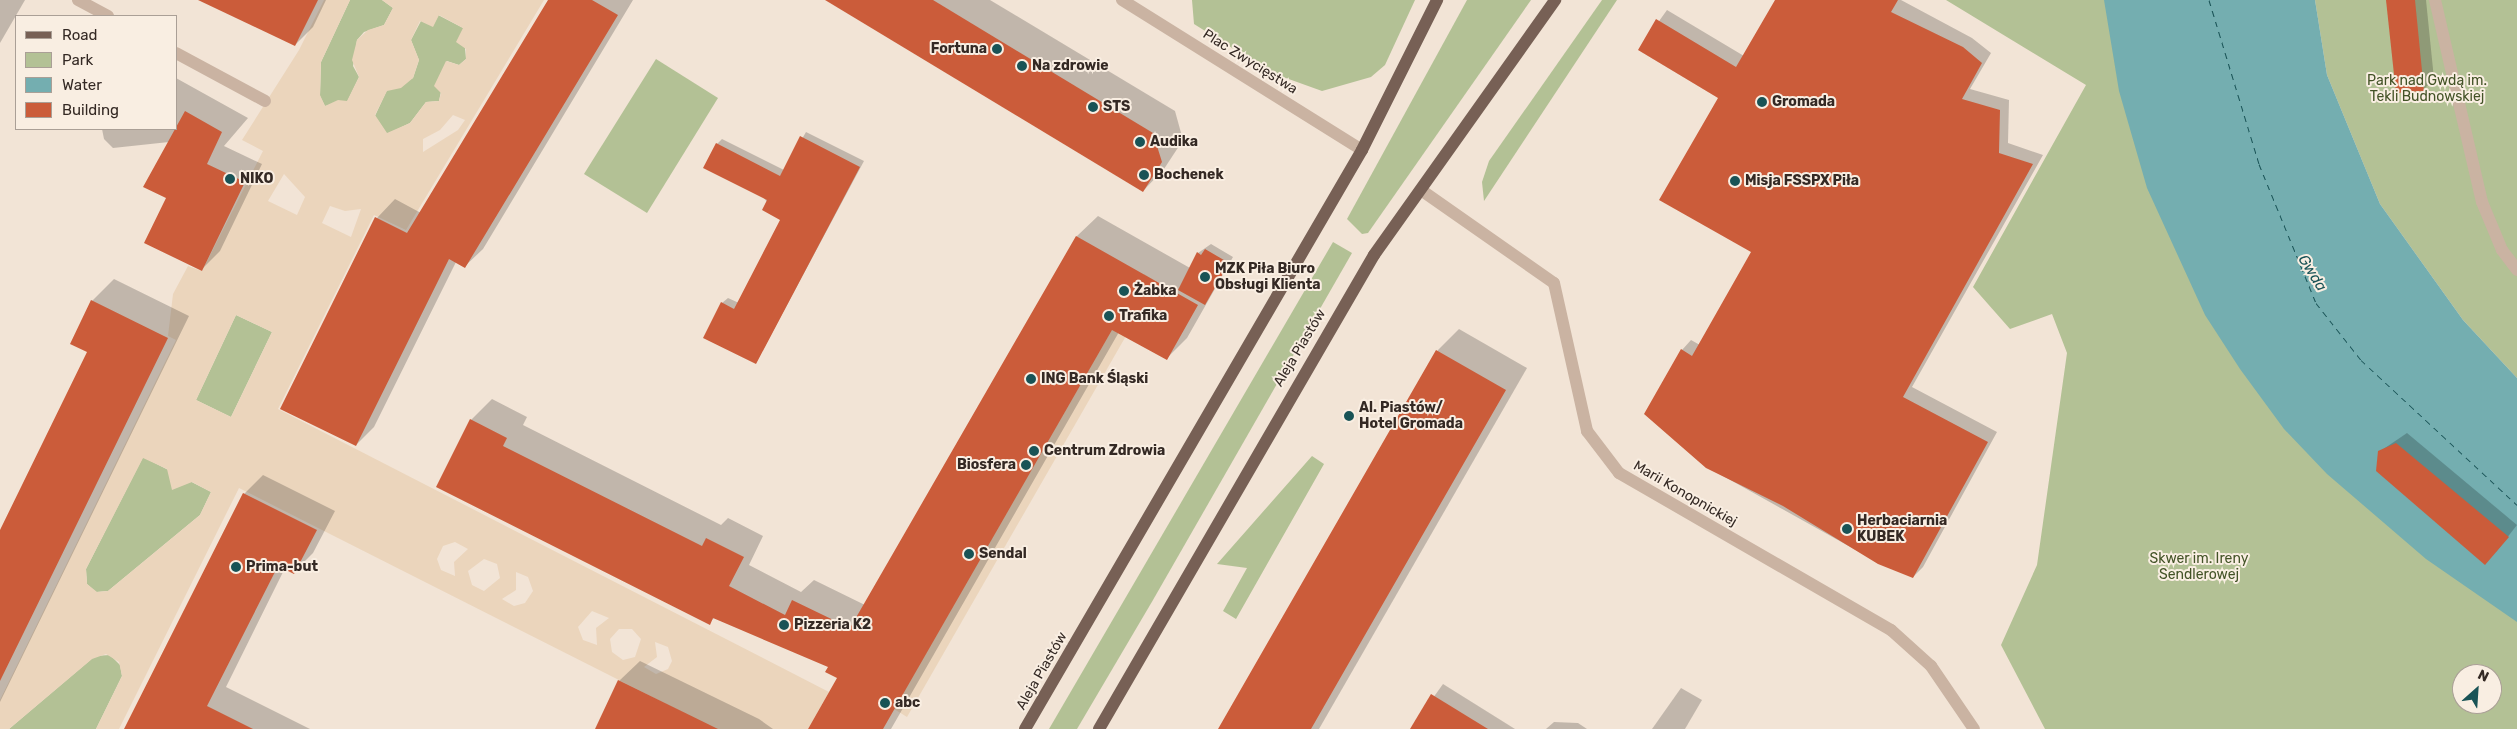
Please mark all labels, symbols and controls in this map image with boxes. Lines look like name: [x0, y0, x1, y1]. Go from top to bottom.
legend: [15, 15, 178, 130]
text: Road: [62, 26, 98, 44]
street label: Plac Zwycięstwa: [1200, 26, 1300, 98]
place label: Fortuna: [931, 41, 987, 57]
marker: Fortuna: [991, 43, 1003, 55]
text: Park: [62, 51, 93, 69]
place label: Na zdrowie: [1032, 58, 1109, 74]
marker: Na zdrowie: [1016, 60, 1028, 72]
park label: Park nad Gwdą im. Tekli Budnowskiej: [2367, 73, 2487, 105]
text: Water: [62, 76, 102, 94]
place label: Gromada: [1772, 94, 1835, 110]
marker: Gromada: [1756, 96, 1768, 108]
place label: STS: [1103, 99, 1130, 115]
text: Building: [62, 101, 119, 119]
marker: STS: [1087, 101, 1099, 113]
place label: Audika: [1150, 134, 1198, 150]
marker: Audika: [1134, 136, 1146, 148]
place label: Bochenek: [1154, 167, 1224, 183]
marker: Bochenek: [1138, 169, 1150, 181]
place label: NIKO: [240, 171, 273, 187]
marker: NIKO: [224, 173, 236, 185]
place label: Misja FSSPX Piła: [1745, 173, 1859, 189]
marker: Misja FSSPX Piła: [1729, 175, 1741, 187]
water label: Gwda: [2294, 251, 2330, 295]
place label: MZK Piła Biuro Obsługi Klienta: [1215, 261, 1321, 294]
marker: MZK Piła Biuro Obsługi Klienta: [1199, 271, 1211, 283]
place label: Żabka: [1134, 283, 1176, 299]
marker: Żabka: [1118, 285, 1130, 297]
street label: Aleja Piastów: [1270, 306, 1330, 390]
place label: Trafika: [1119, 308, 1167, 324]
marker: Trafika: [1103, 310, 1115, 322]
place label: ING Bank Śląski: [1041, 371, 1148, 387]
marker: ING Bank Śląski: [1025, 373, 1037, 385]
place label: Al. Piastów/ Hotel Gromada: [1359, 400, 1463, 432]
marker: Al. Piastów/ Hotel Gromada: [1343, 410, 1355, 422]
place label: Centrum Zdrowia: [1044, 443, 1165, 459]
marker: Centrum Zdrowia: [1028, 445, 1040, 457]
place label: Biosfera: [957, 457, 1016, 473]
street label: Marii Konopnickiej: [1630, 458, 1740, 530]
marker: Biosfera: [1020, 459, 1032, 471]
place label: Herbaciarnia KUBEK: [1857, 513, 1947, 546]
marker: Herbaciarnia KUBEK: [1841, 523, 1853, 535]
place label: Sendal: [979, 546, 1027, 562]
marker: Sendal: [963, 548, 975, 560]
park label: Skwer im. Ireny Sendlerowej: [2149, 551, 2249, 584]
place label: Prima-but: [246, 559, 318, 575]
marker: Prima-but: [230, 561, 242, 573]
place label: Pizzeria K2: [794, 617, 871, 633]
marker: Pizzeria K2: [778, 619, 790, 631]
street label: Aleja Piastów: [1013, 629, 1071, 713]
north arrow: [2452, 664, 2502, 714]
text: N: [2475, 666, 2492, 686]
place label: abc: [895, 695, 920, 711]
marker: abc: [879, 697, 891, 709]

